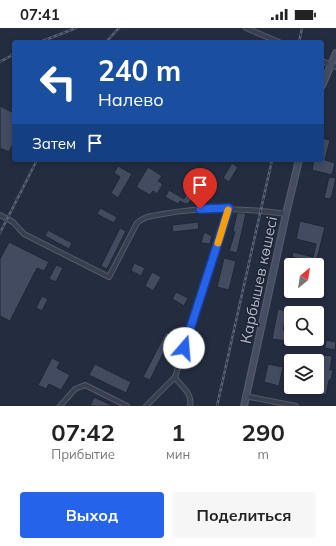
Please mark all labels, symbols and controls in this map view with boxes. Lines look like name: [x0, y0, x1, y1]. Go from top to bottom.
text: 07:41: [20, 5, 60, 24]
text: 240 m: [98, 53, 181, 88]
icon: left: [32, 56, 84, 108]
text: Налево: [98, 88, 164, 111]
icon: arrive: [84, 132, 106, 154]
text: Затем: [32, 134, 76, 153]
pin: [183, 168, 217, 209]
icon: arrive: [189, 174, 211, 196]
street label: Карбышев көшесі: [236, 215, 281, 345]
north arrow: [284, 258, 324, 298]
map controls: [284, 258, 324, 394]
button: search: [284, 306, 324, 346]
position arrow: [163, 327, 205, 369]
button: layers: [284, 354, 324, 394]
text: 07:42: [51, 417, 115, 447]
text: 1: [171, 417, 185, 447]
text: 290: [242, 417, 285, 447]
text: Прибытие: [51, 446, 115, 462]
text: мин: [166, 446, 190, 462]
text: m: [257, 446, 269, 462]
button: Выход: [20, 492, 164, 538]
button: Поделиться: [172, 492, 316, 538]

